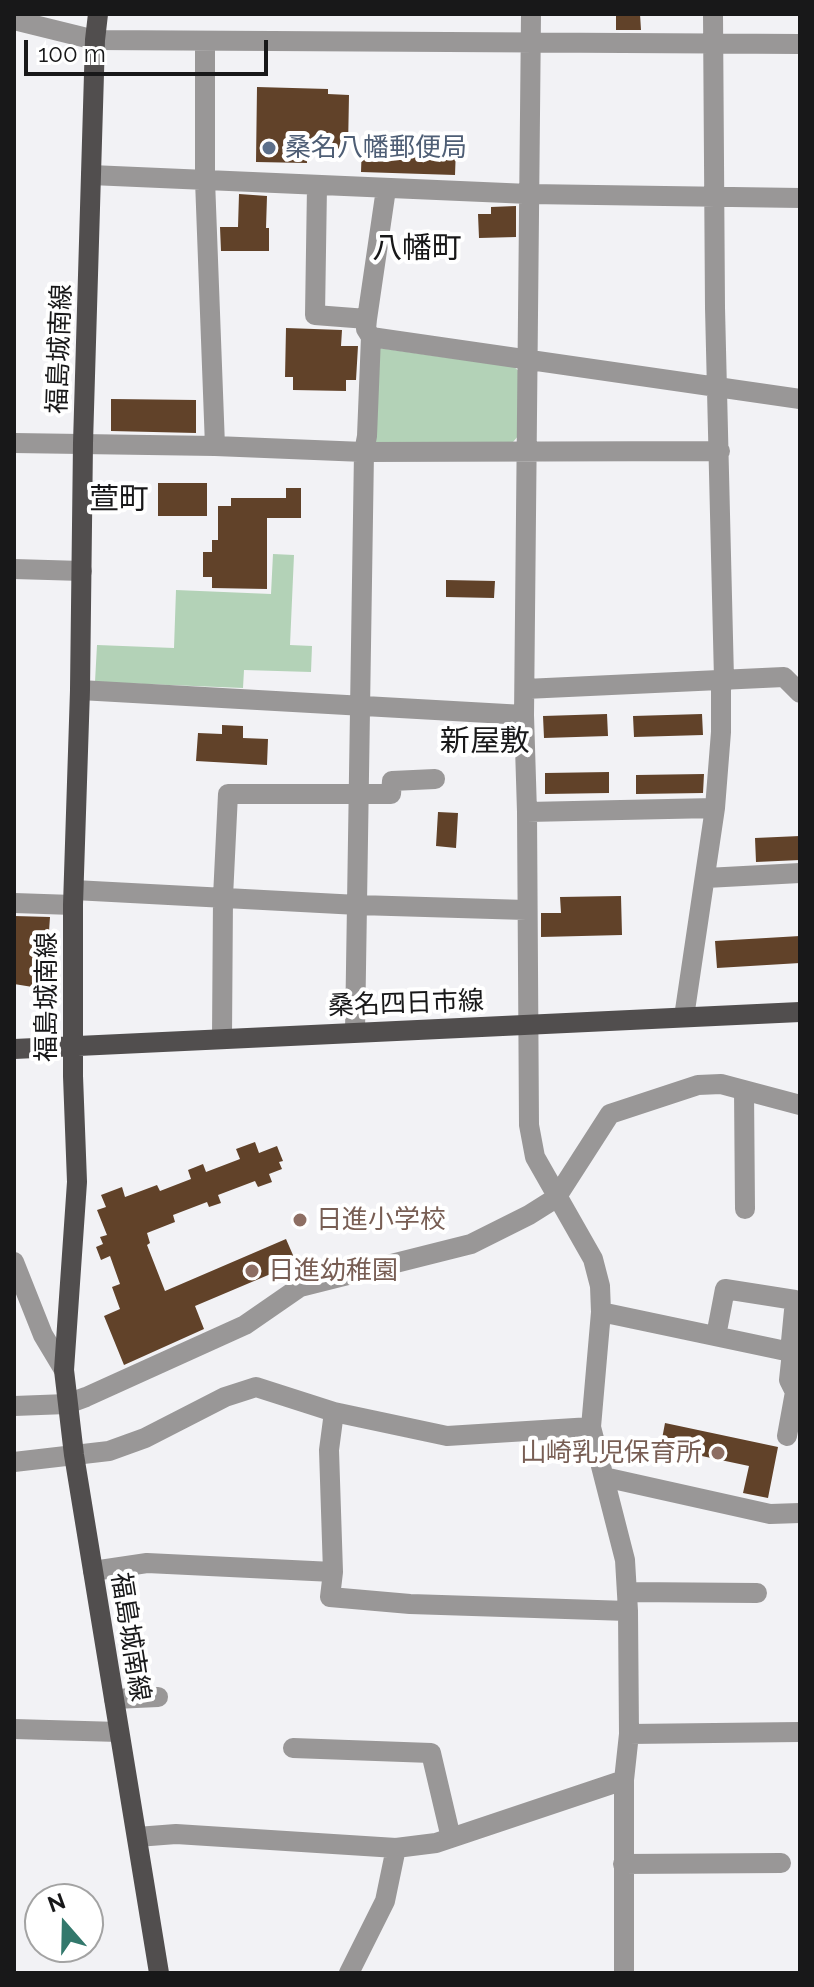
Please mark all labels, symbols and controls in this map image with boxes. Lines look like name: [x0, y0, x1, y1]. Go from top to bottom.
scale bar: [28, 24, 272, 74]
text: 100 m: [38, 39, 106, 68]
place label: 桑名八幡郵便局: [285, 132, 467, 164]
marker: 桑名八幡郵便局: [260, 139, 278, 157]
district label: 八幡町: [372, 231, 462, 267]
street label: 福島城南線: [42, 283, 78, 415]
district label: 萱町: [89, 482, 149, 518]
district label: 新屋敷: [440, 724, 530, 760]
street label: 福島城南線: [31, 932, 63, 1062]
street label: 桑名四日市線: [328, 986, 484, 1022]
place label: 日進小学校: [316, 1204, 446, 1236]
marker: 日進小学校: [291, 1211, 309, 1229]
place label: 日進幼稚園: [268, 1255, 398, 1287]
marker: 日進幼稚園: [243, 1262, 261, 1280]
place label: 山崎乳児保育所: [520, 1437, 702, 1469]
marker: 山崎乳児保育所: [709, 1444, 727, 1462]
street label: 福島城南線: [104, 1570, 156, 1704]
north arrow: [24, 1883, 104, 1963]
text: N: [44, 1887, 69, 1917]

